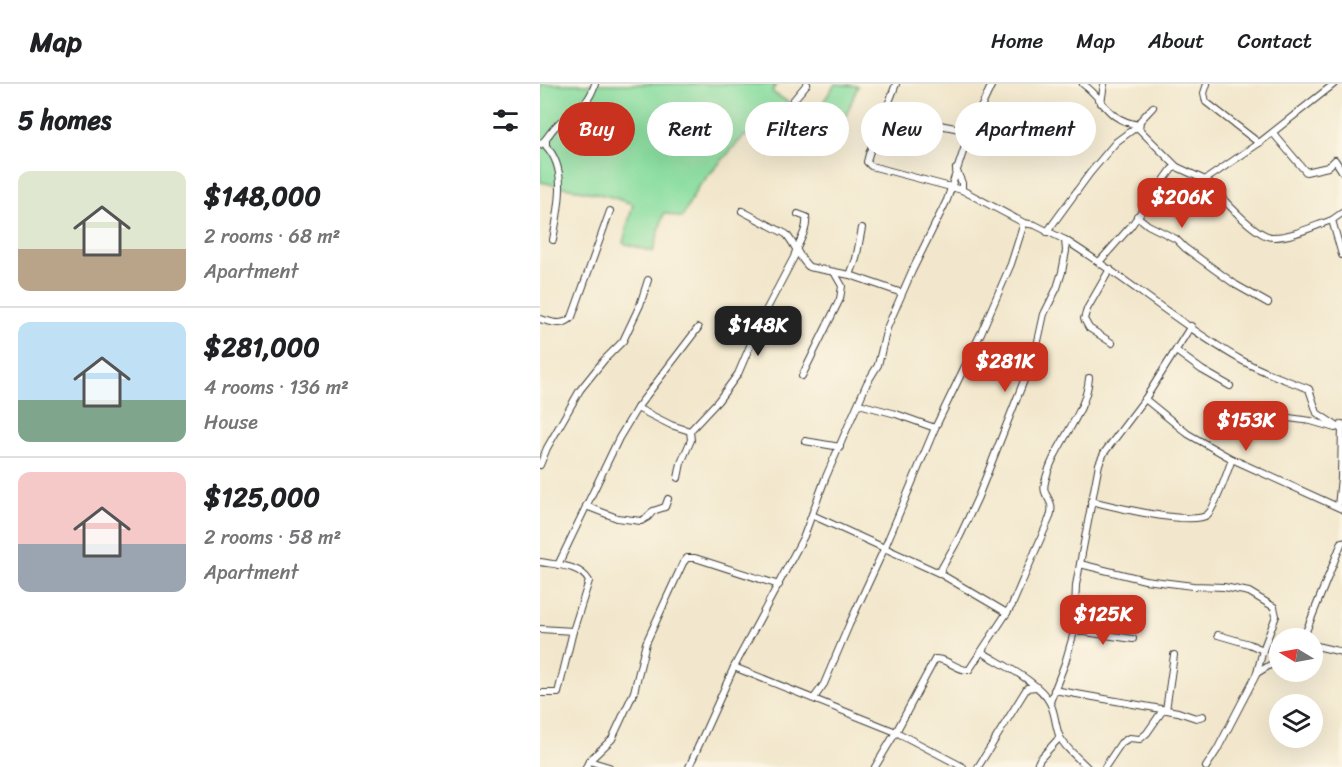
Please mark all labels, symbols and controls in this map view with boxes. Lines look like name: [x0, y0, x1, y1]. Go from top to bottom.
text: Map: [30, 17, 82, 66]
text: Home: [991, 22, 1043, 60]
text: Map: [1076, 22, 1115, 60]
text: About: [1148, 22, 1205, 60]
text: Contact: [1238, 22, 1312, 60]
text: 5 homes: [18, 97, 111, 143]
chip: Buy: [558, 102, 635, 156]
chip: Rent: [647, 102, 733, 156]
chip: Filters: [745, 102, 849, 156]
chip: New: [861, 102, 943, 156]
chip: Apartment: [955, 102, 1096, 156]
icon: filters: [489, 104, 522, 137]
text: $148,000: [204, 173, 321, 219]
pin: $206K: [1140, 178, 1224, 229]
text: $206K: [1151, 180, 1213, 215]
icon: home: [66, 195, 138, 267]
text: 2 rooms · 68 m²: [204, 219, 340, 254]
text: Apartment: [204, 254, 298, 289]
pin: $148K: [716, 306, 800, 357]
text: $148K: [729, 308, 787, 343]
text: $281,000: [204, 324, 320, 370]
pin: $281K: [963, 342, 1047, 393]
text: $281K: [976, 344, 1034, 379]
icon: home: [66, 346, 138, 418]
text: 4 rooms · 136 m²: [204, 370, 349, 405]
pin: $153K: [1204, 401, 1288, 452]
text: $153K: [1217, 403, 1275, 438]
text: House: [204, 405, 258, 440]
text: $125,000: [204, 474, 320, 520]
icon: home: [66, 496, 138, 568]
text: 2 rooms · 58 m²: [204, 520, 341, 555]
text: Apartment: [204, 555, 298, 590]
pin: $125K: [1061, 595, 1145, 646]
text: $125K: [1074, 597, 1132, 632]
north arrow: [1269, 628, 1323, 682]
map controls: [1269, 628, 1323, 748]
button: layers: [1269, 694, 1323, 748]

